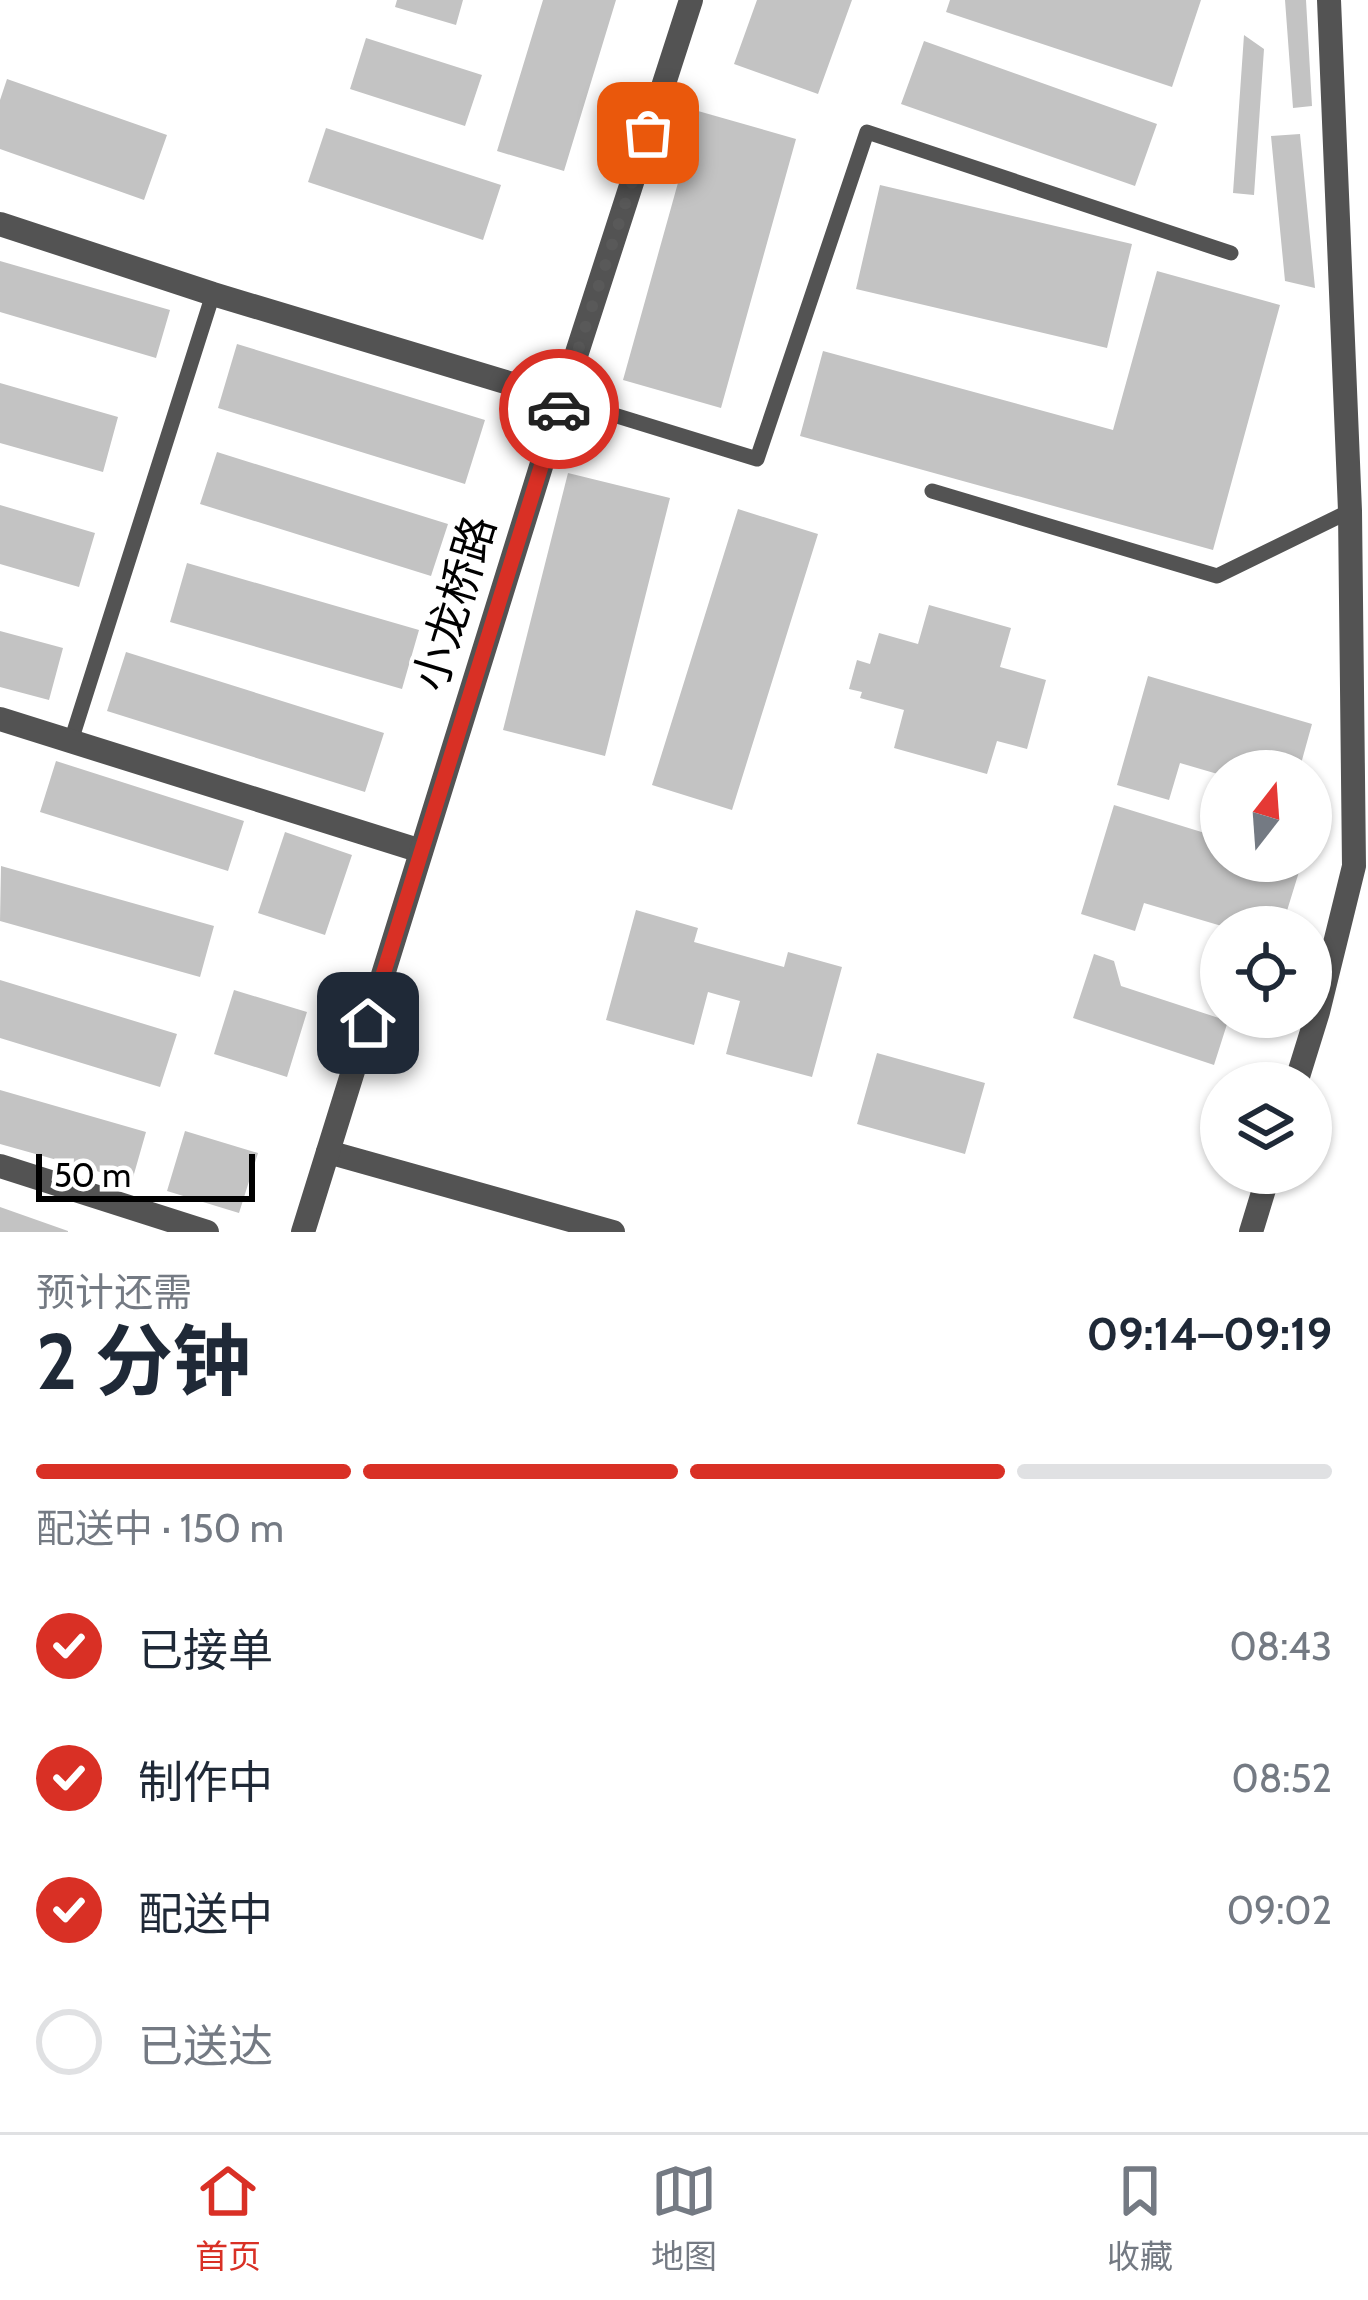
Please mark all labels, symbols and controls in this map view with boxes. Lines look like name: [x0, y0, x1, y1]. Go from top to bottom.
pin: [597, 82, 699, 184]
icon: bag: [615, 100, 681, 166]
courier: [499, 349, 619, 469]
icon: car: [526, 376, 592, 442]
street label: 小龙桥路: [402, 509, 506, 697]
north arrow: [1200, 750, 1332, 882]
map controls: [1200, 750, 1332, 1194]
button: locate: [1200, 906, 1332, 1038]
pin: [317, 972, 419, 1074]
icon: home: [335, 990, 401, 1056]
button: layers: [1200, 1062, 1332, 1194]
scale bar: [36, 1148, 255, 1201]
text: 50 m: [54, 1155, 131, 1195]
text: 预计还需: [36, 1268, 192, 1316]
text: 09:14–09:19: [1087, 1307, 1332, 1361]
text: 2 分钟: [36, 1314, 251, 1409]
text: 配送中 · 150 m: [36, 1504, 284, 1552]
icon: check: [36, 1613, 102, 1679]
text: 08:43: [1229, 1622, 1332, 1670]
text: 已接单: [138, 1623, 273, 1677]
icon: check: [36, 1745, 102, 1811]
text: 08:52: [1231, 1754, 1332, 1802]
text: 制作中: [138, 1755, 273, 1809]
icon: check: [36, 1877, 102, 1943]
text: 09:02: [1227, 1886, 1332, 1934]
text: 配送中: [138, 1887, 273, 1941]
text: 已送达: [138, 2019, 273, 2073]
tab: 首页: [195, 2158, 261, 2278]
tab: 地图: [651, 2158, 717, 2278]
tab: 收藏: [1107, 2158, 1173, 2278]

